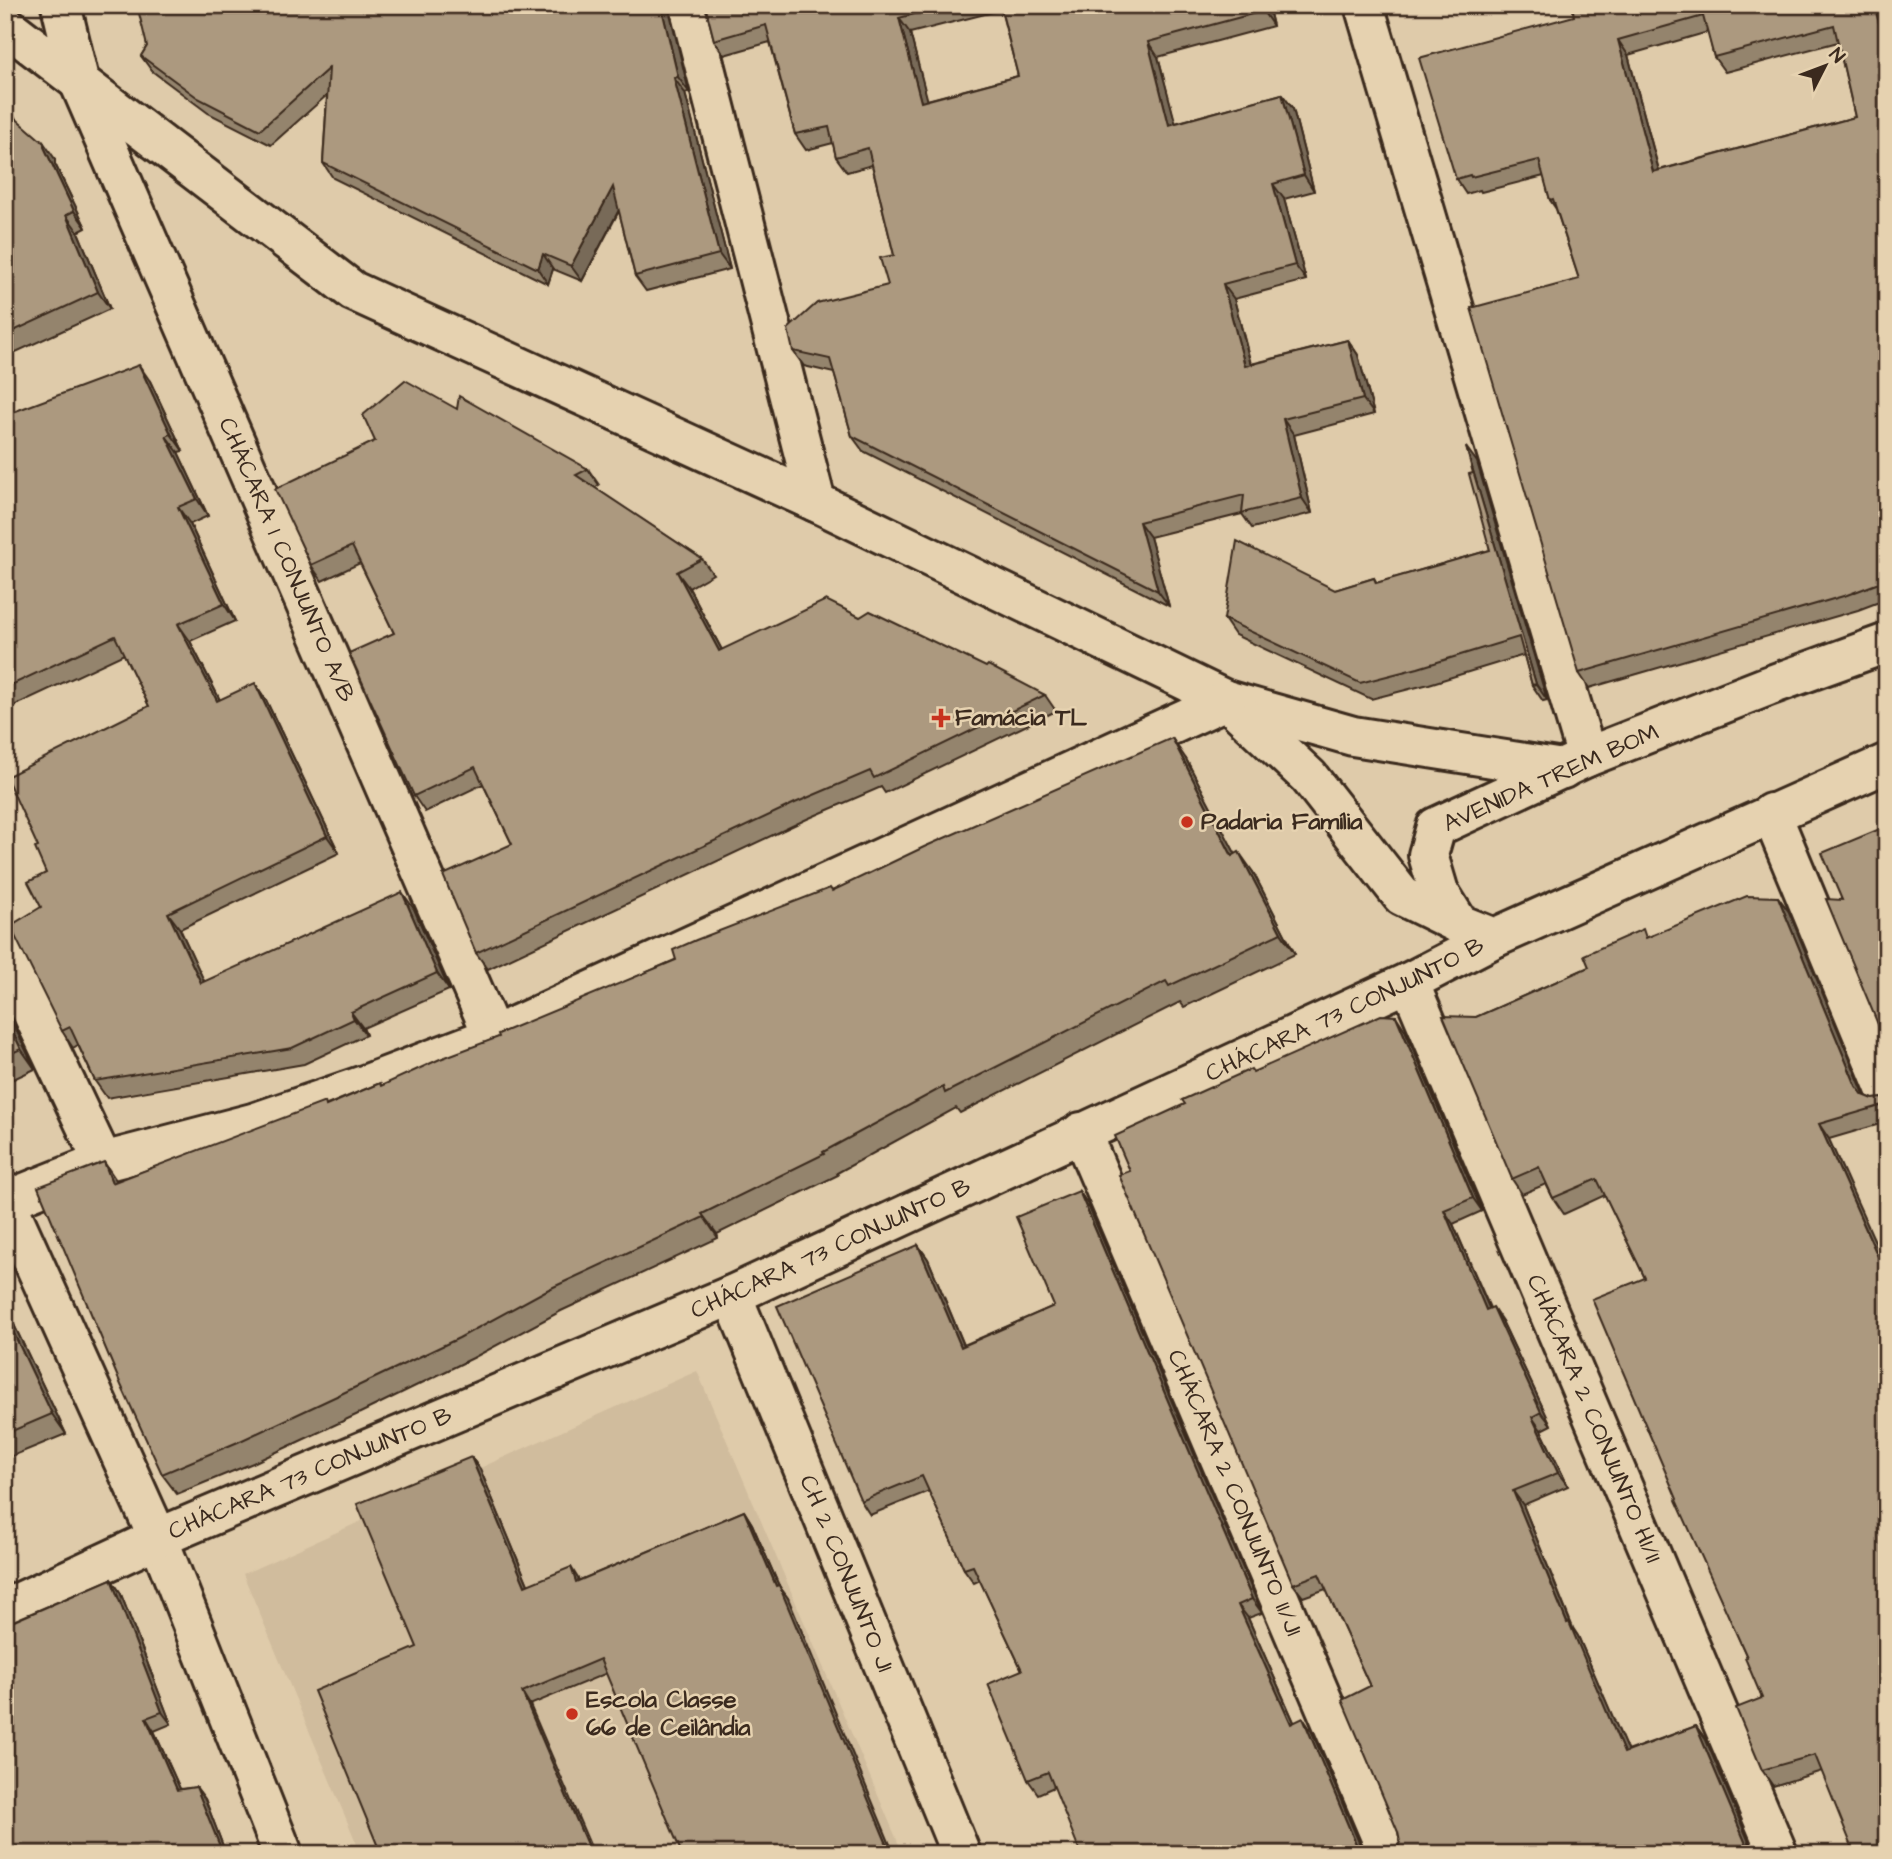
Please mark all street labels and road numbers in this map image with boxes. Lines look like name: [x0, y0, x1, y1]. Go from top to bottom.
street label: CHÁCARA 1 CONJUNTO A/B: [210, 412, 363, 708]
street label: AVENIDA TREM BOM: [1438, 715, 1664, 841]
street label: CHÁCARA 73 CONJUNTO B: [1200, 929, 1490, 1091]
street label: CHÁCARA 73 CONJUNTO B: [685, 1170, 977, 1328]
street label: CHÁCARA 2 CONJUNTO H1/I1: [1518, 1269, 1670, 1568]
street label: CHÁCARA 2 CONJUNTO I1/J1: [1158, 1344, 1310, 1641]
street label: CHÁCARA 73 CONJUNTO B: [163, 1398, 457, 1549]
street label: CH 2 CONJUNTO J1: [791, 1470, 902, 1677]

